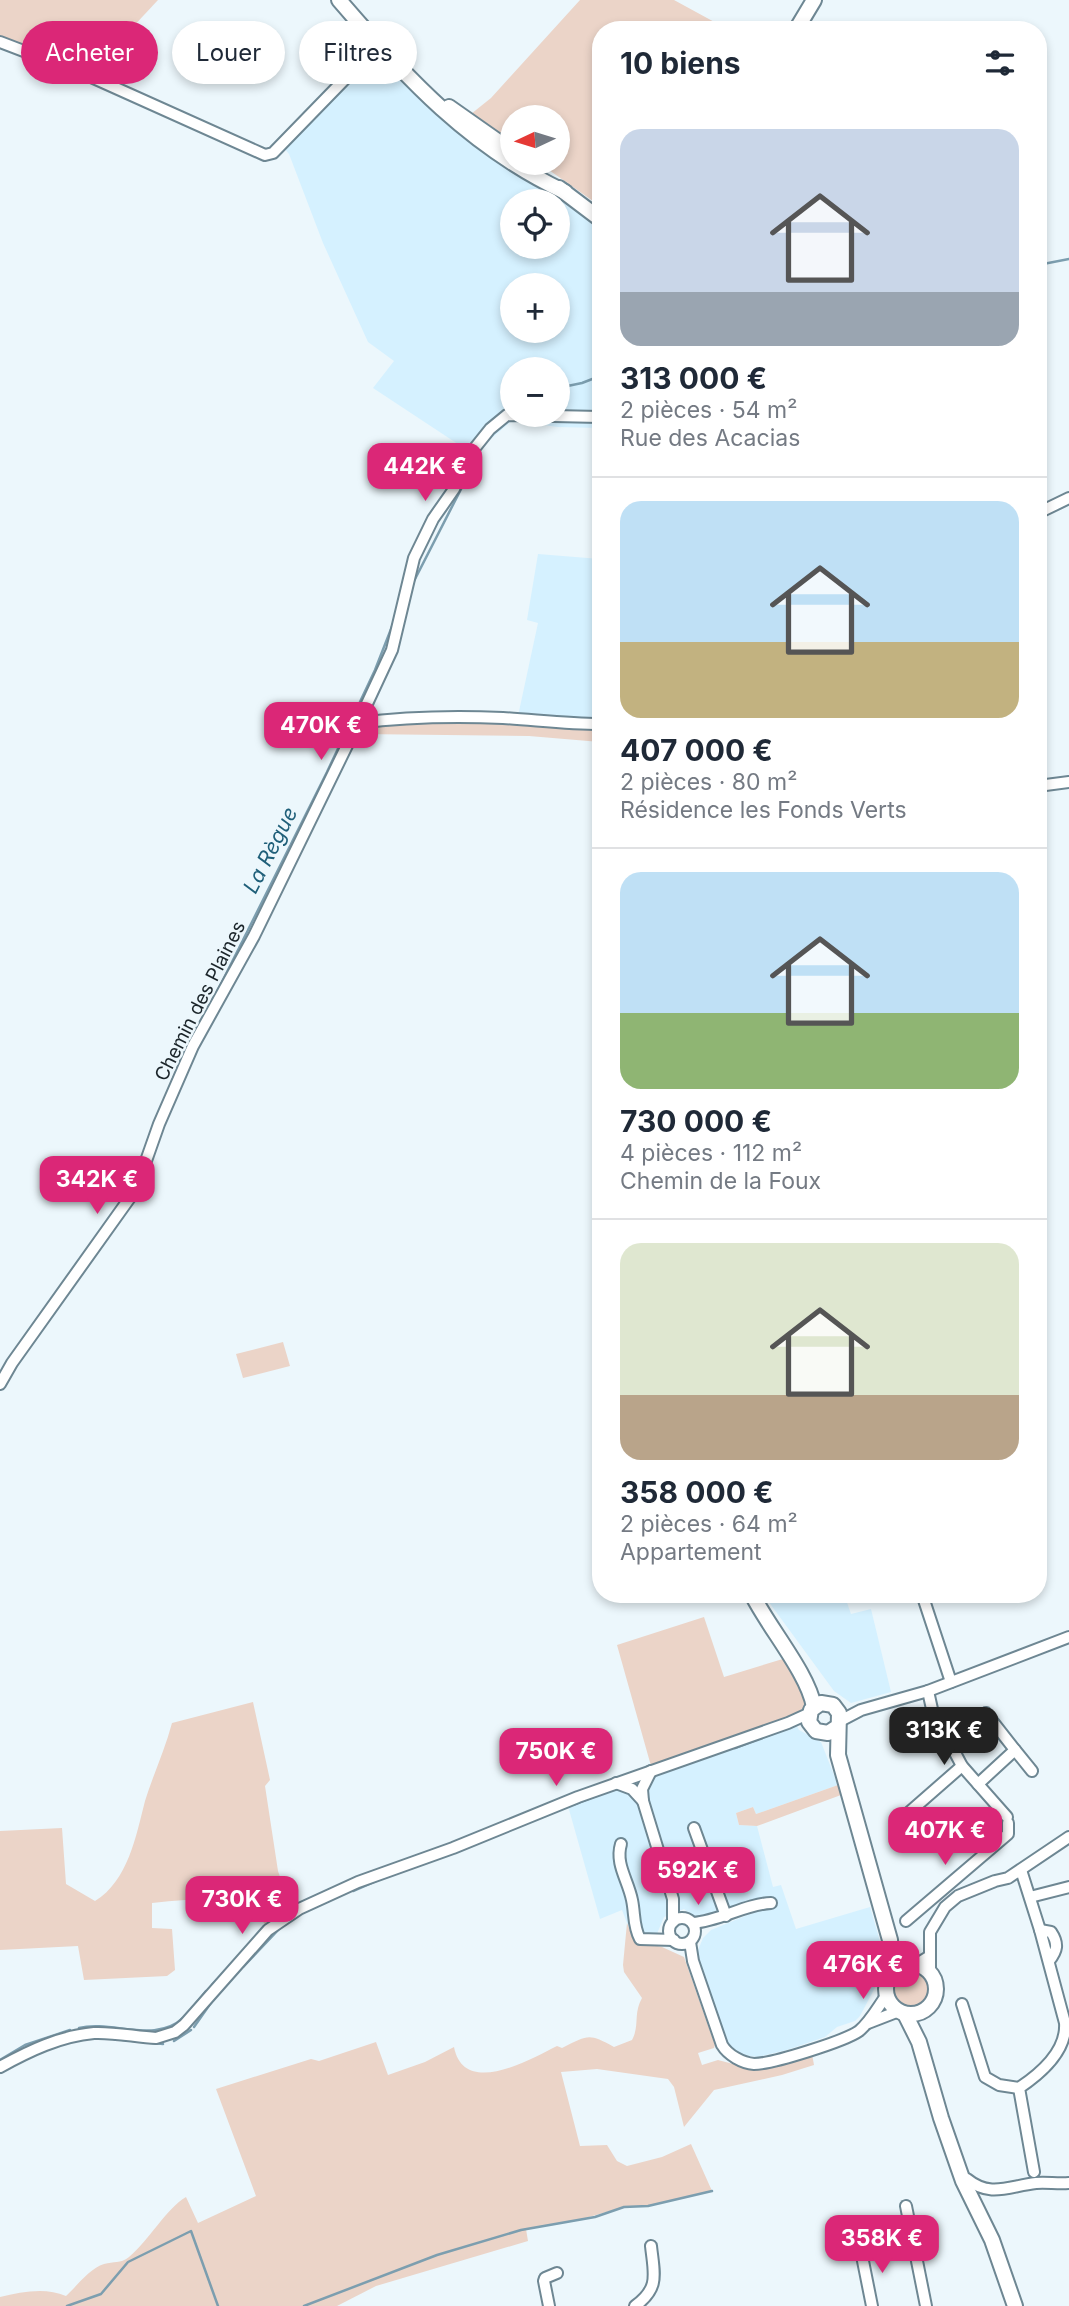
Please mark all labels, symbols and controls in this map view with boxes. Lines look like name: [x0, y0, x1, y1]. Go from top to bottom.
chip: Acheter: [21, 21, 158, 84]
chip: Louer: [172, 21, 285, 84]
chip: Filtres: [299, 21, 417, 84]
icon: filters: [981, 44, 1019, 82]
text: 10 biens: [620, 45, 741, 81]
north arrow: [500, 105, 570, 175]
map controls: [500, 105, 570, 427]
icon: home: [757, 175, 883, 301]
button: locate: [500, 189, 570, 259]
button: +: [500, 273, 570, 343]
button: −: [500, 357, 570, 427]
text: 313 000 €: [620, 360, 767, 396]
text: 2 pièces · 54 m²: [620, 396, 797, 424]
text: Rue des Acacias: [620, 424, 800, 452]
pin: 442K €: [368, 444, 482, 503]
text: 442K €: [383, 452, 467, 480]
icon: home: [757, 547, 883, 673]
pin: 470K €: [264, 702, 378, 762]
text: 470K €: [280, 711, 362, 739]
text: 407 000 €: [620, 732, 773, 768]
text: 2 pièces · 80 m²: [620, 768, 797, 796]
text: Résidence les Fonds Verts: [620, 796, 907, 824]
water label: La Règue: [238, 803, 302, 897]
street label: Chemin des Plaines: [150, 917, 250, 1085]
icon: home: [757, 918, 883, 1044]
text: 730 000 €: [620, 1103, 772, 1139]
text: 4 pièces · 112 m²: [620, 1139, 802, 1167]
pin: 342K €: [40, 1156, 154, 1216]
text: 342K €: [56, 1165, 138, 1193]
text: Chemin de la Foux: [620, 1167, 821, 1195]
icon: home: [757, 1289, 883, 1415]
text: 358 000 €: [620, 1474, 774, 1510]
text: 2 pièces · 64 m²: [620, 1510, 798, 1538]
text: Appartement: [620, 1538, 762, 1566]
pin: 313K €: [887, 1708, 1001, 1767]
text: 313K €: [905, 1716, 983, 1744]
pin: 750K €: [499, 1728, 613, 1788]
text: 750K €: [515, 1737, 597, 1765]
pin: 407K €: [888, 1808, 1002, 1867]
text: 407K €: [904, 1816, 986, 1844]
pin: 592K €: [641, 1848, 755, 1907]
text: 592K €: [657, 1856, 739, 1884]
pin: 730K €: [185, 1876, 299, 1936]
text: 730K €: [201, 1885, 283, 1913]
pin: 476K €: [806, 1941, 920, 2001]
text: 476K €: [822, 1950, 904, 1978]
pin: 358K €: [825, 2216, 939, 2275]
text: 358K €: [841, 2224, 923, 2252]

